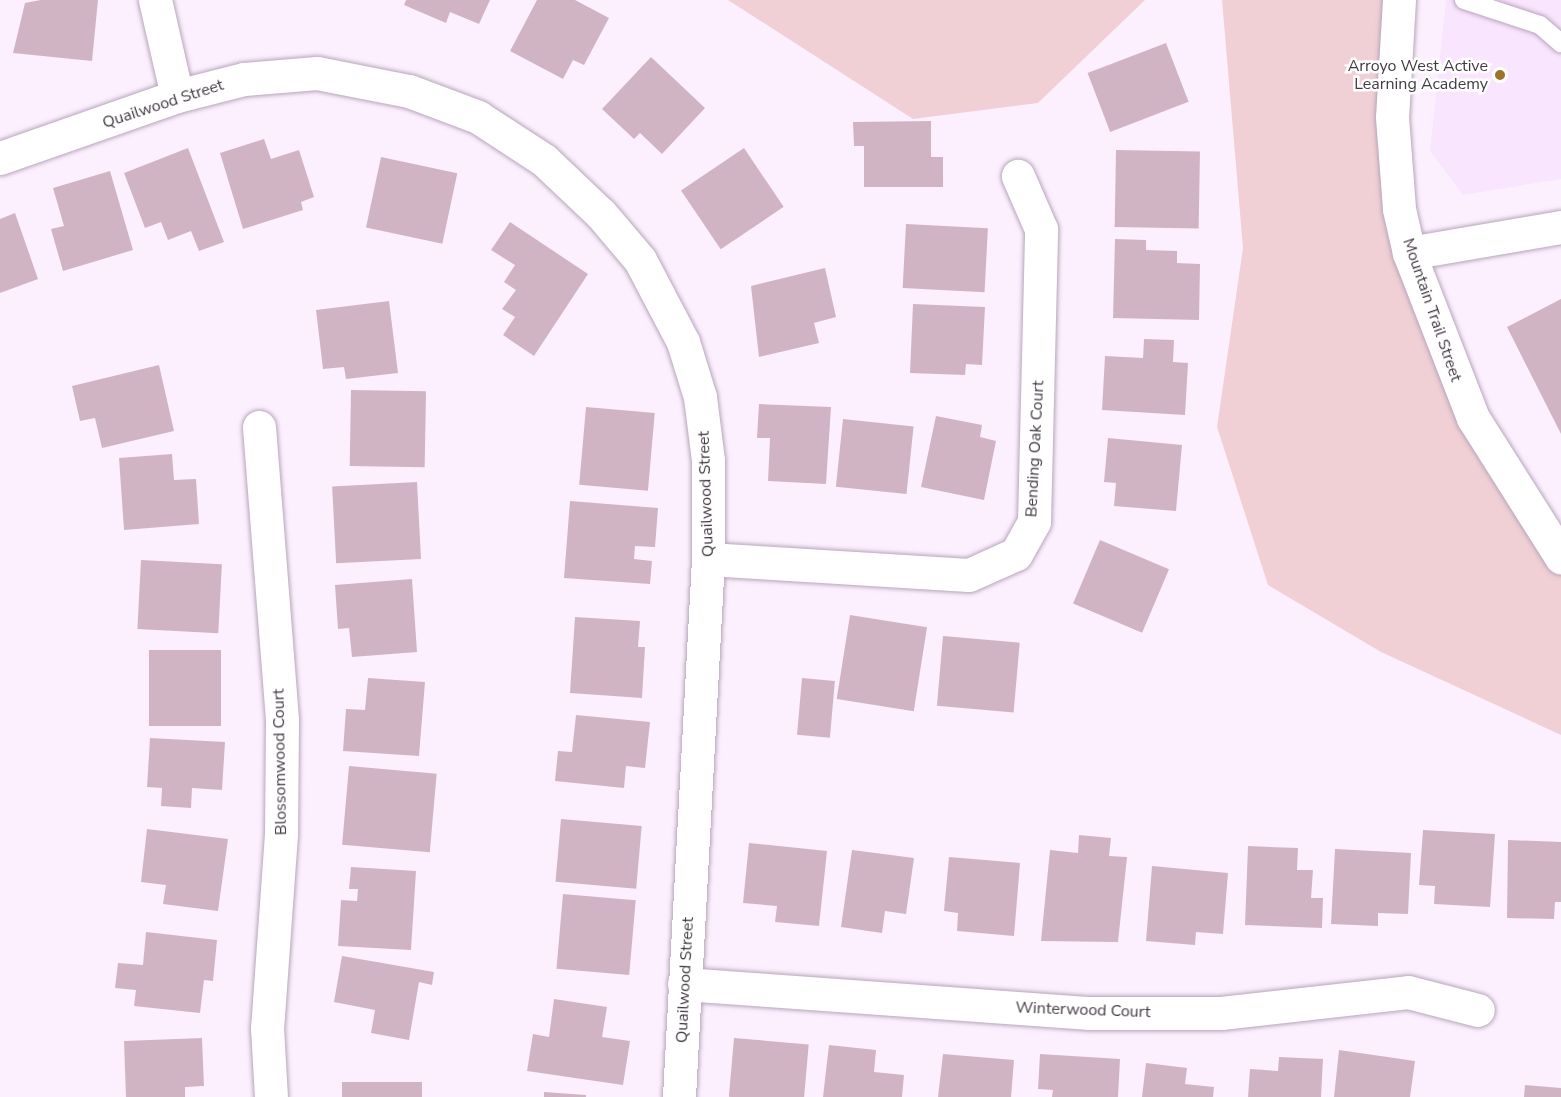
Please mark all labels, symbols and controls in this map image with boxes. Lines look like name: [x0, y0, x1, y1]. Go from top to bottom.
place label: Arroyo West Active Learning Academy: [1348, 56, 1488, 94]
marker: Arroyo West Active Learning Academy: [1493, 68, 1507, 82]
street label: Quailwood Street: [100, 75, 226, 133]
street label: Mountain Trail Street: [1398, 236, 1466, 384]
street label: Bending Oak Court: [1022, 380, 1048, 518]
street label: Quailwood Street: [694, 431, 718, 557]
street label: Blossomwood Court: [269, 689, 291, 835]
street label: Quailwood Street: [672, 916, 698, 1044]
street label: Winterwood Court: [1015, 998, 1151, 1022]

